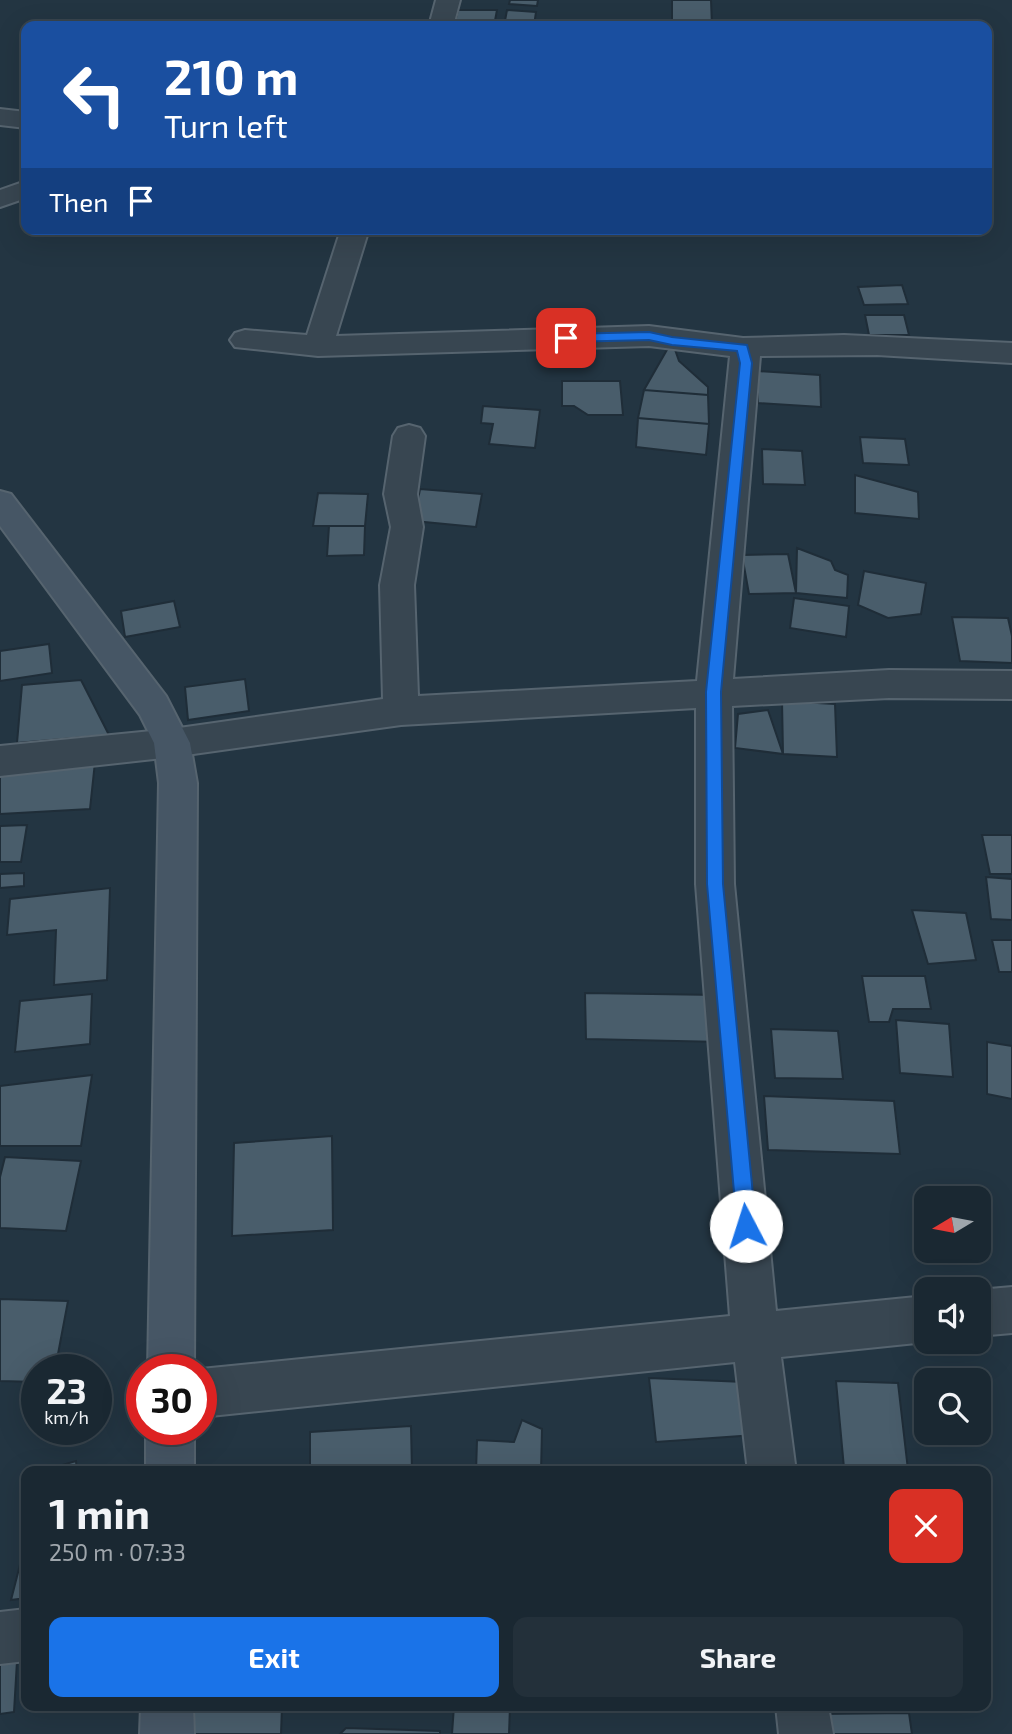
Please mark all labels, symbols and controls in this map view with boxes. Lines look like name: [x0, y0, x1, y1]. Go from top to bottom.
text: 210 m: [164, 46, 298, 105]
icon: left: [49, 49, 140, 140]
text: Turn left: [164, 106, 288, 144]
icon: arrive: [122, 182, 160, 220]
text: Then: [49, 186, 108, 217]
pin: [536, 308, 596, 368]
icon: arrive: [547, 319, 585, 357]
north arrow: [914, 1186, 990, 1264]
map controls: [914, 1186, 991, 1445]
position arrow: [709, 1189, 783, 1263]
button: sound: [914, 1277, 991, 1354]
speed limit sign: 30: [126, 1354, 217, 1445]
button: search: [914, 1368, 991, 1445]
text: 23: [46, 1369, 87, 1411]
text: km/h: [44, 1406, 89, 1428]
text: 1 min: [49, 1487, 150, 1537]
button: close: [889, 1489, 963, 1563]
text: 250 m · 07:33: [49, 1538, 186, 1566]
button: Exit: [49, 1617, 499, 1697]
button: Share: [513, 1617, 963, 1697]

